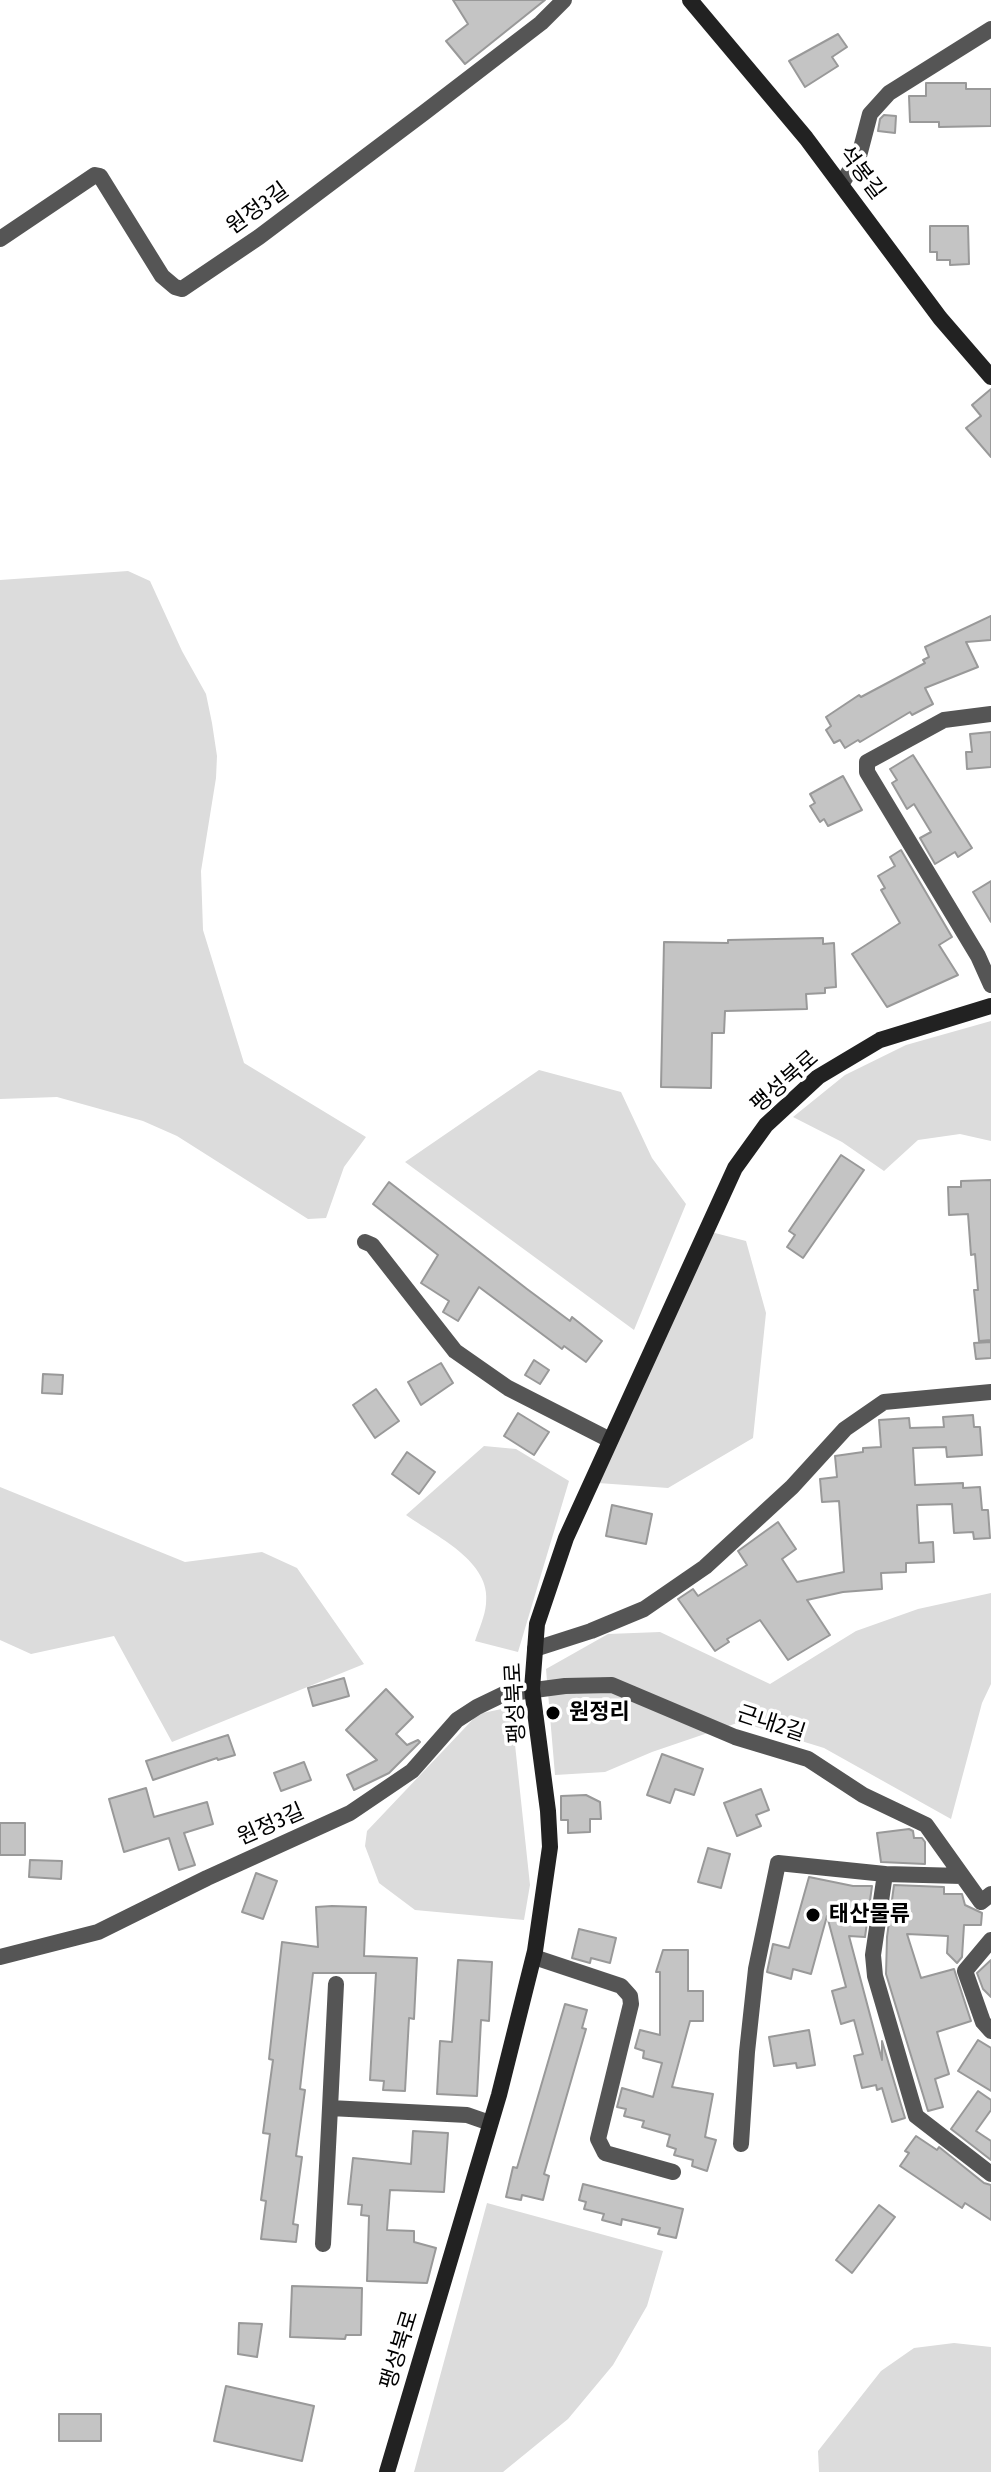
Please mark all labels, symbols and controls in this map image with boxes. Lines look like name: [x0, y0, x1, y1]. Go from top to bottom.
street label: 석봉길: [832, 141, 890, 205]
street label: 원정3길: [222, 178, 294, 240]
street label: 팽성북로: [746, 1045, 824, 1119]
street label: 팽성북로: [501, 1662, 531, 1744]
place label: 원정리: [569, 1700, 630, 1726]
street label: 근내2길: [733, 1701, 809, 1747]
marker: 원정리: [544, 1704, 562, 1722]
street label: 원정3길: [233, 1799, 309, 1851]
place label: 태산물류: [829, 1902, 910, 1928]
marker: 태산물류: [804, 1906, 822, 1924]
street label: 팽성북로: [376, 2307, 424, 2393]

